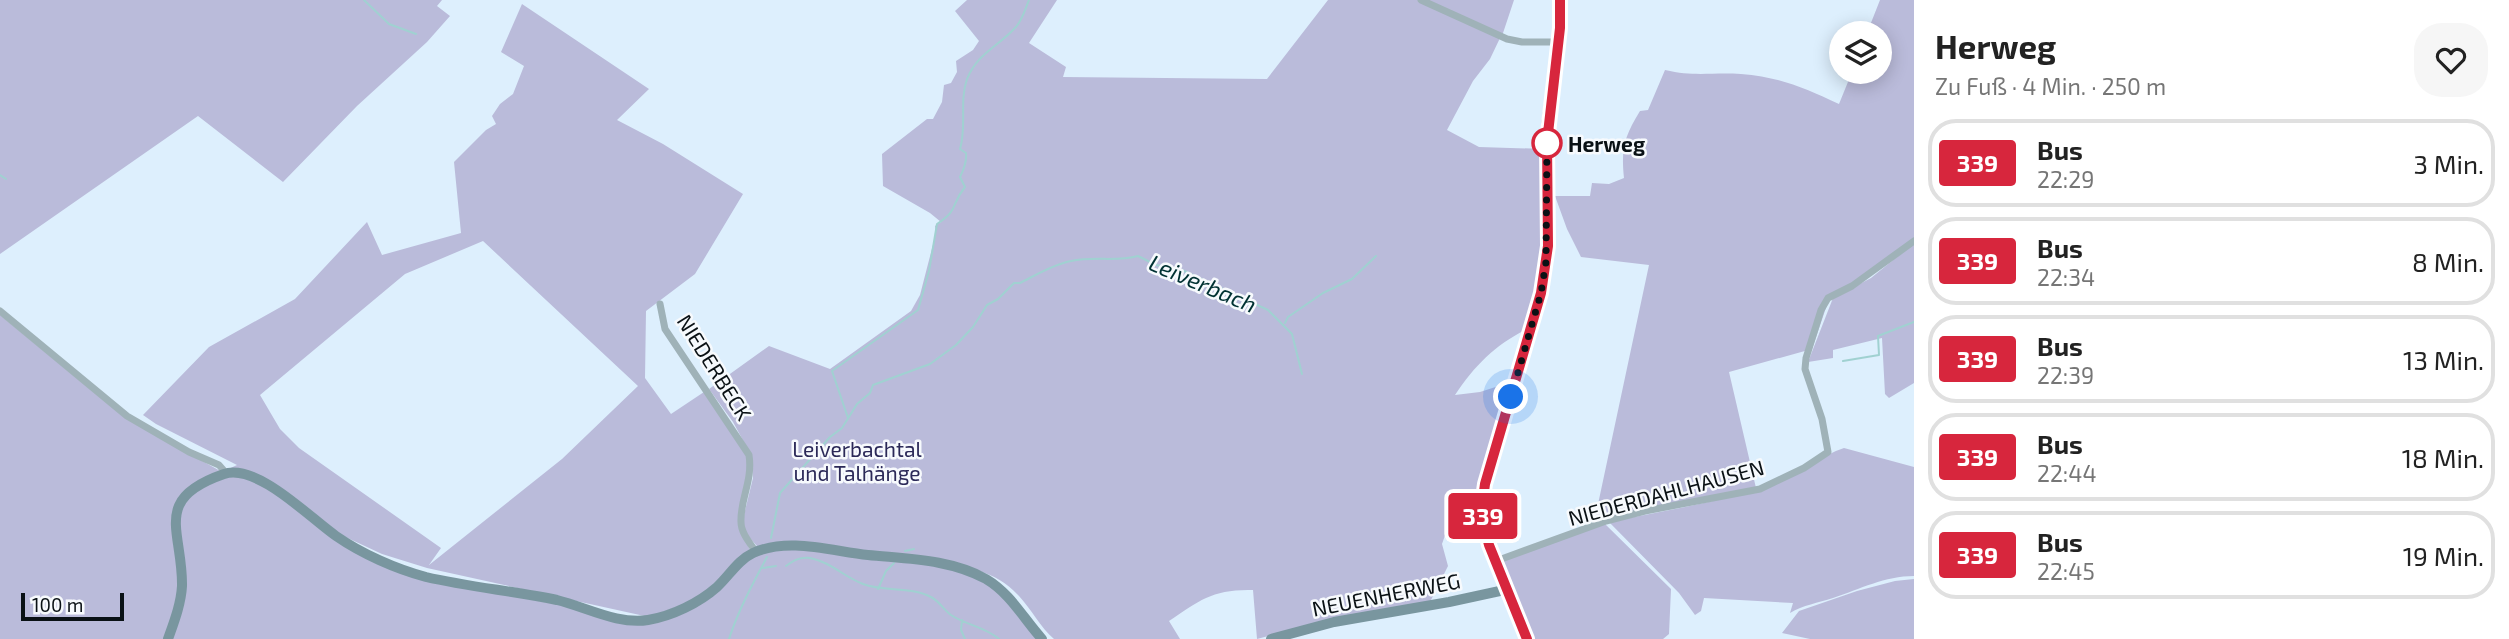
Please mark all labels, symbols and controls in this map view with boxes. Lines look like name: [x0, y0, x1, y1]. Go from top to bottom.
map controls: [1829, 21, 1892, 84]
button: layers: [1829, 21, 1892, 84]
button: heart: [2414, 23, 2488, 97]
text: Herweg: [1935, 26, 2056, 66]
text: Zu Fuß · 4 Min. · 250 m: [1935, 72, 2166, 100]
marker: Herweg: [1532, 128, 1562, 158]
place label: Herweg: [1568, 131, 1645, 156]
text: Bus: [2037, 134, 2083, 165]
text: 339: [1957, 148, 1998, 177]
text: 3 Min.: [2413, 148, 2484, 179]
text: 22:29: [2037, 165, 2094, 193]
text: Bus: [2037, 232, 2083, 263]
text: 339: [1957, 246, 1998, 275]
text: 8 Min.: [2412, 246, 2484, 277]
water label: Leiverbach: [1145, 248, 1261, 318]
text: 22:34: [2037, 263, 2095, 291]
street label: NIEDERBECK: [673, 310, 758, 425]
text: Bus: [2037, 330, 2083, 361]
text: 339: [1957, 344, 1998, 373]
text: 13 Min.: [2403, 344, 2484, 375]
text: 22:39: [2037, 361, 2094, 389]
your location: [1493, 379, 1528, 414]
text: Bus: [2037, 428, 2083, 459]
park label: Leiverbachtal und Talhänge: [792, 436, 923, 485]
text: 339: [1957, 442, 1998, 471]
text: 18 Min.: [2402, 442, 2484, 473]
street label: NIEDERDAHLHAUSEN: [1565, 454, 1767, 530]
text: 22:44: [2037, 459, 2097, 487]
line badge: 339: [1443, 493, 1523, 539]
text: 339: [1462, 501, 1504, 530]
text: Bus: [2037, 526, 2083, 557]
text: 339: [1957, 540, 1998, 569]
text: 19 Min.: [2403, 540, 2484, 571]
text: 22:45: [2037, 557, 2095, 585]
street label: NEUENHERWEG: [1310, 567, 1462, 621]
scale bar: [21, 590, 124, 622]
text: 100 m: [32, 593, 83, 616]

